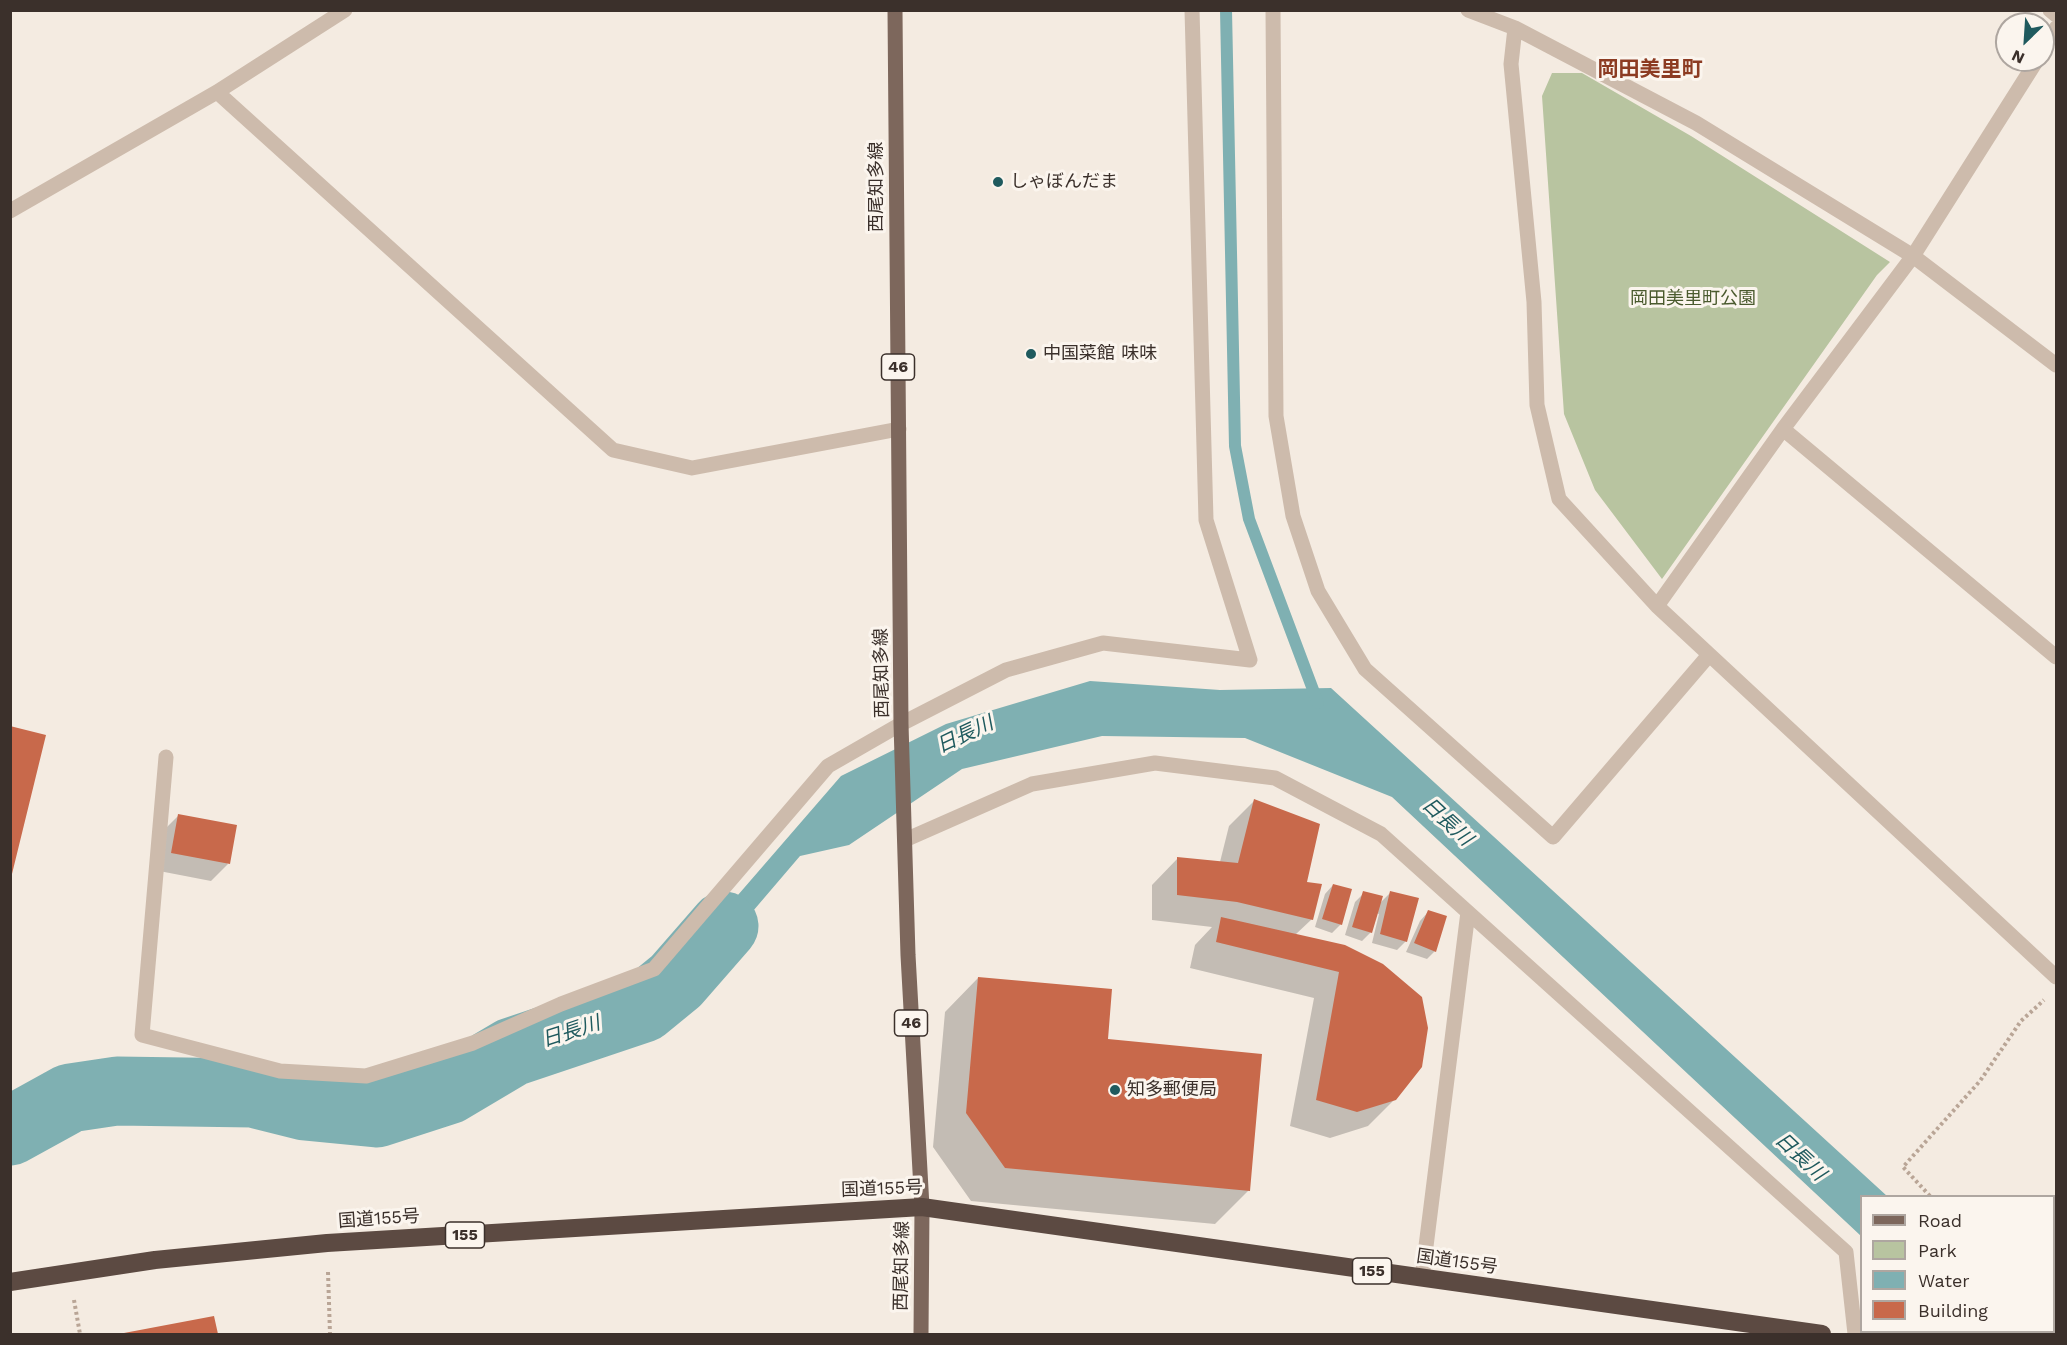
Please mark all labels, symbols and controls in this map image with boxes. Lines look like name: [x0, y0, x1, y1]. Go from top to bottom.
north arrow: [1995, 12, 2055, 72]
text: N: [2009, 46, 2027, 68]
district label: 岡田美里町: [1598, 57, 1702, 83]
street label: 西尾知多線: [866, 142, 888, 232]
place label: しゃぼんだま: [1010, 171, 1118, 193]
marker: しゃぼんだま: [991, 175, 1005, 189]
park label: 岡田美里町公園: [1630, 288, 1756, 310]
place label: 中国菜館 味味: [1043, 343, 1157, 365]
marker: 中国菜館 味味: [1024, 347, 1038, 361]
road number: 46: [882, 354, 914, 380]
street label: 西尾知多線: [870, 628, 894, 718]
water label: 日長川: [933, 711, 997, 759]
water label: 日長川: [1417, 793, 1477, 851]
road number: 46: [894, 1010, 928, 1036]
water label: 日長川: [539, 1011, 603, 1053]
place label: 知多郵便局: [1127, 1079, 1217, 1101]
marker: 知多郵便局: [1108, 1083, 1122, 1097]
water label: 日長川: [1770, 1128, 1830, 1186]
street label: 国道155号: [841, 1177, 923, 1201]
legend: [1860, 1195, 2055, 1333]
street label: 国道155号: [337, 1205, 421, 1233]
text: Road: [1918, 1210, 1962, 1231]
street label: 西尾知多線: [890, 1221, 914, 1311]
road number: 155: [446, 1222, 484, 1248]
text: Park: [1918, 1240, 1957, 1261]
street label: 国道155号: [1415, 1246, 1499, 1278]
road number: 155: [1352, 1258, 1392, 1284]
text: Water: [1918, 1270, 1970, 1291]
text: Building: [1918, 1300, 1988, 1321]

